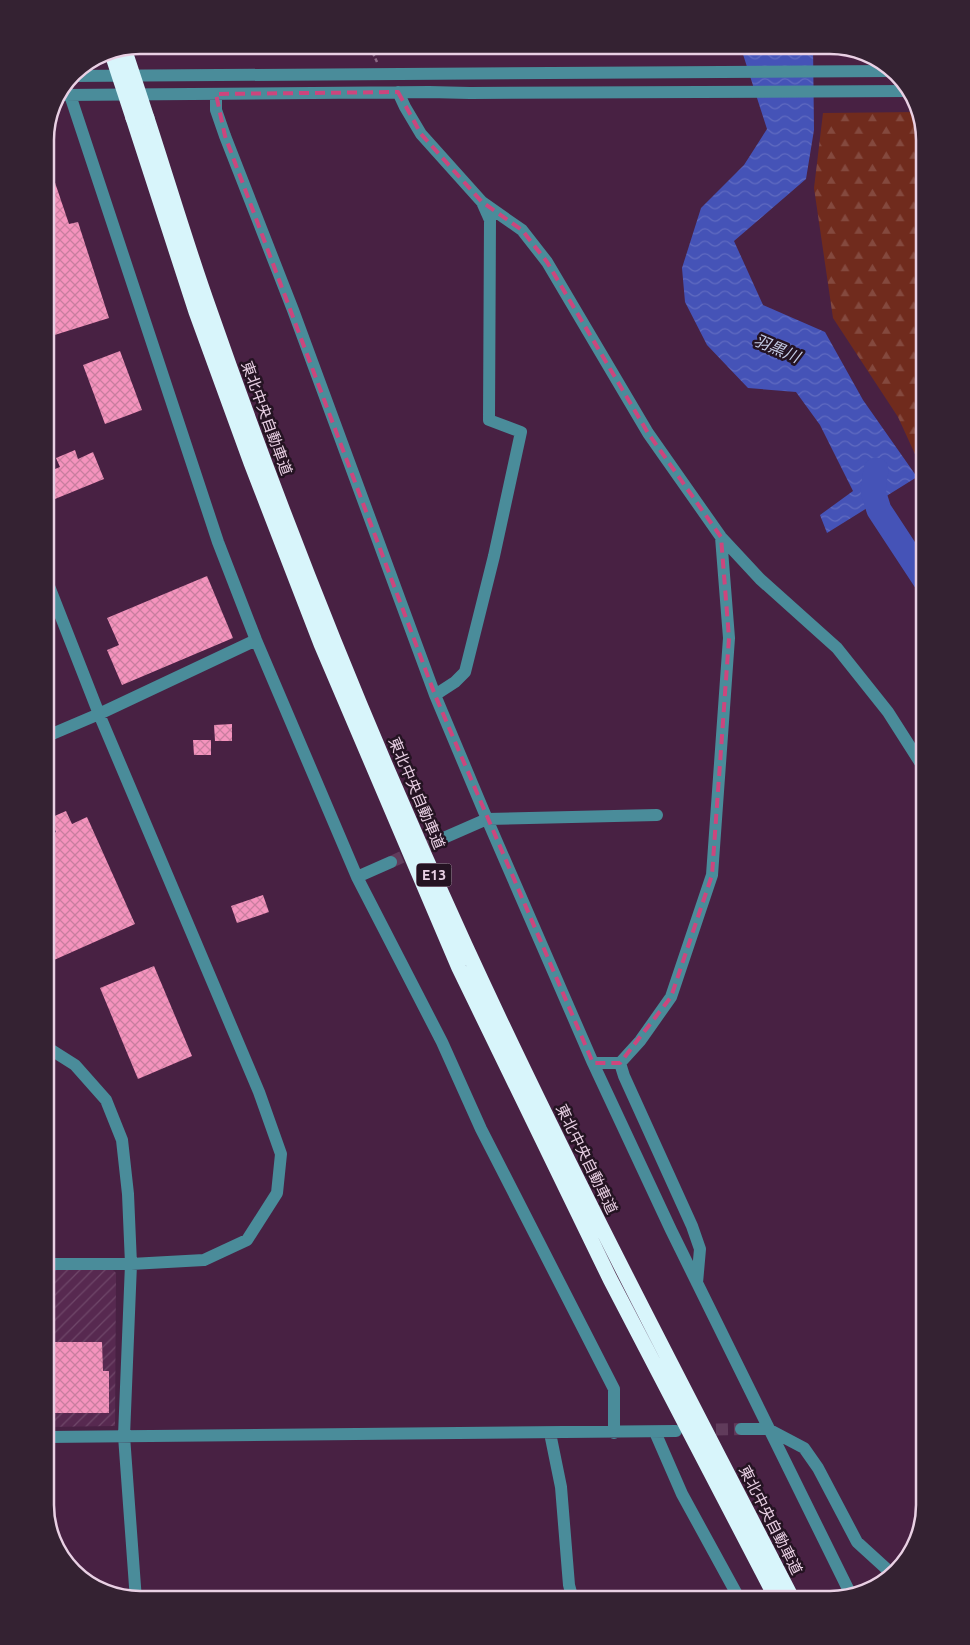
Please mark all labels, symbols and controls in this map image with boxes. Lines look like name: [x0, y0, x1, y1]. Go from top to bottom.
water label: 羽黒川: [751, 330, 804, 366]
street label: 東北中央自動車道: [238, 359, 296, 477]
street label: 東北中央自動車道: [386, 734, 448, 852]
road number: E13: [416, 864, 452, 886]
street label: 東北中央自動車道: [553, 1101, 621, 1217]
street label: 東北中央自動車道: [736, 1463, 806, 1577]

